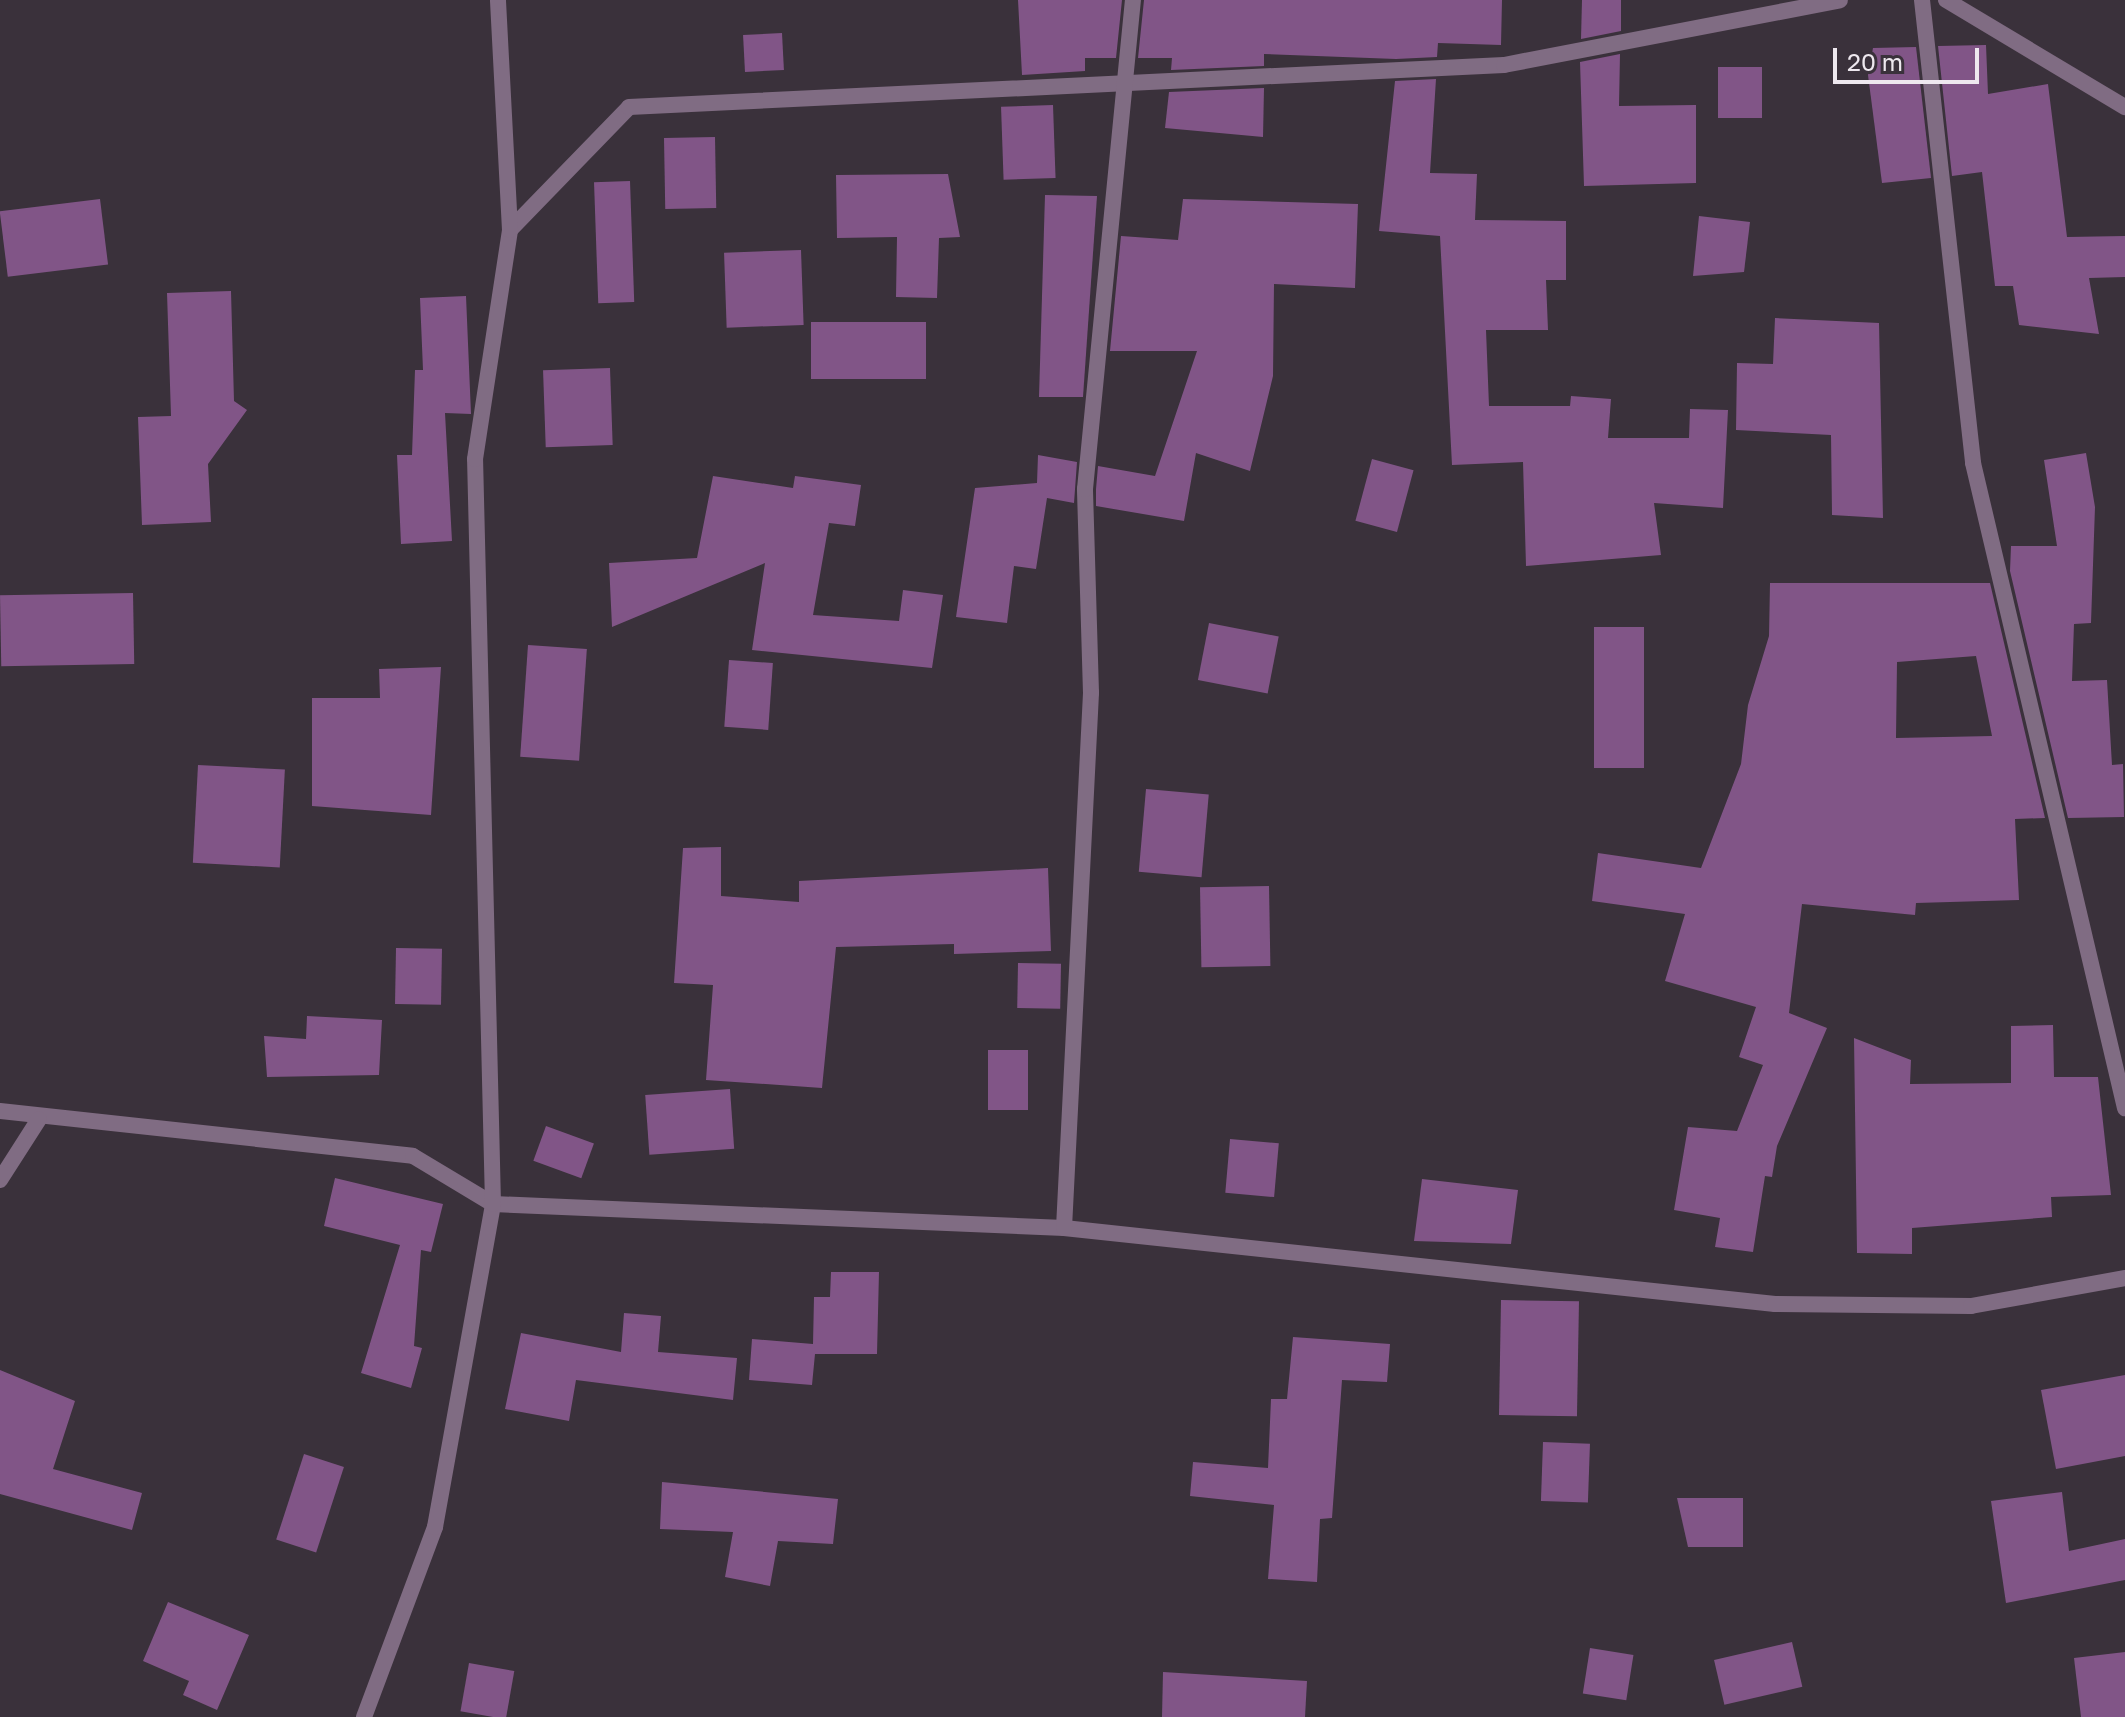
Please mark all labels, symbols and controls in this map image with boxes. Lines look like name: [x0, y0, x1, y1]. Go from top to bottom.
scale bar: [1837, 32, 1983, 82]
text: 20 m: [1847, 47, 1903, 76]

